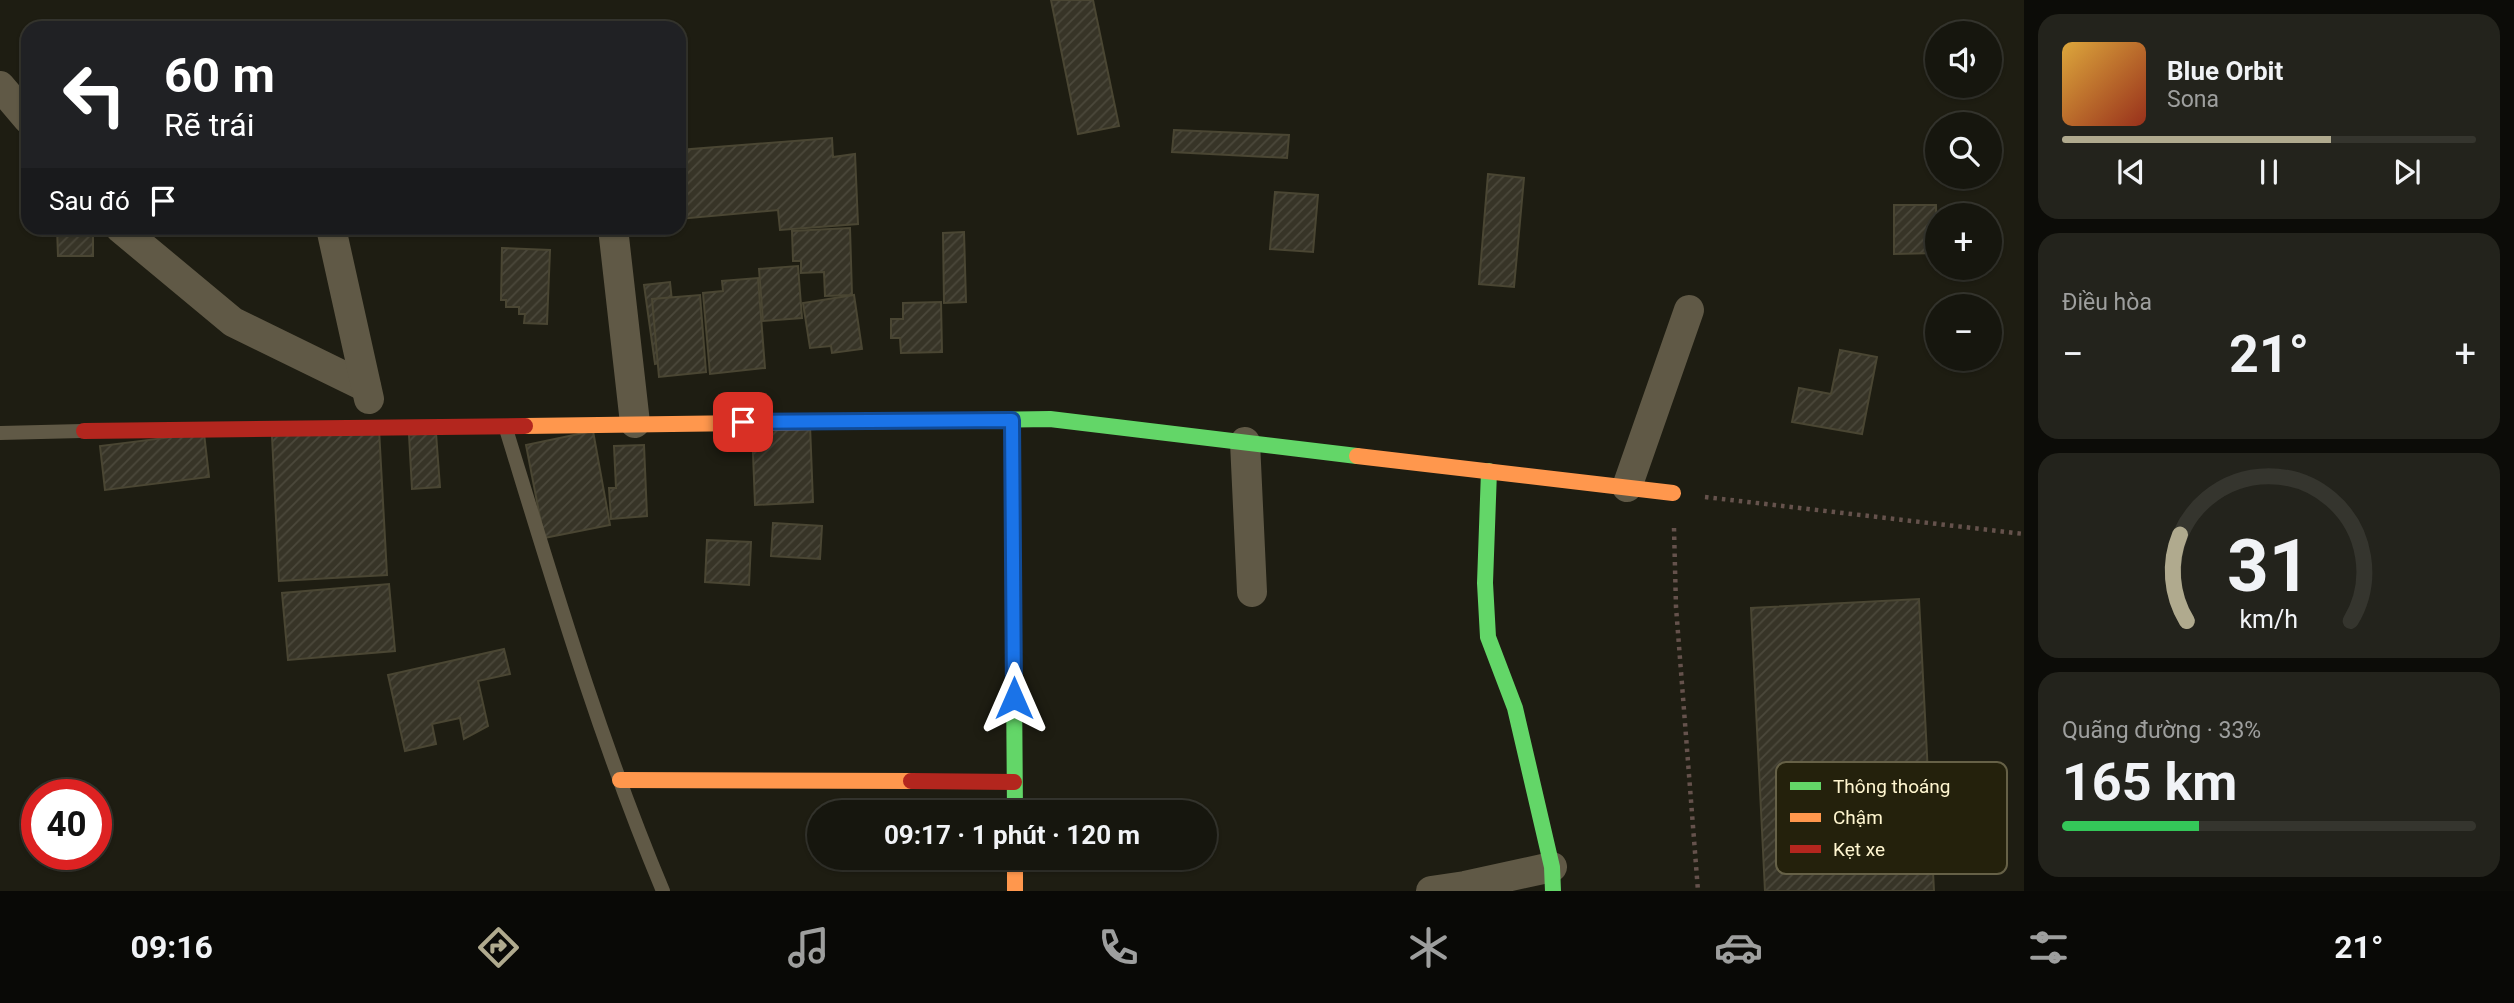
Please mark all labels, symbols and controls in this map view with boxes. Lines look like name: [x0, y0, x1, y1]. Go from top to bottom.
map controls: [1925, 21, 2002, 371]
button: sound: [1925, 21, 2002, 98]
text: 60 m: [164, 47, 275, 104]
icon: left: [49, 49, 140, 140]
text: Blue Orbit: [2167, 56, 2283, 86]
text: Sona: [2167, 86, 2219, 113]
text: Rẽ trái: [164, 106, 255, 144]
button: search: [1925, 112, 2002, 189]
icon: previous: [2112, 153, 2150, 191]
icon: pause: [2250, 153, 2288, 191]
icon: next: [2388, 153, 2426, 191]
icon: arrive: [144, 182, 182, 220]
text: Sau đó: [49, 186, 130, 216]
button: +: [1925, 203, 2002, 280]
text: Điều hòa: [2062, 289, 2152, 316]
button: −: [1925, 294, 2002, 371]
text: 21°: [2229, 324, 2309, 385]
text: −: [2062, 332, 2084, 376]
text: +: [2454, 332, 2476, 376]
pin: [713, 392, 773, 452]
icon: arrive: [724, 403, 762, 441]
text: 31: [2227, 524, 2311, 610]
text: km/h: [2240, 605, 2298, 634]
position arrow: [977, 661, 1051, 735]
text: Quãng đường · 33%: [2062, 717, 2261, 744]
text: 165 km: [2062, 752, 2237, 813]
legend: [1776, 762, 2007, 874]
text: Thông thoáng: [1833, 775, 1951, 798]
speed limit sign: 40: [21, 779, 112, 870]
text: Chậm: [1833, 806, 1883, 829]
text: 09:17 · 1 phút · 120 m: [884, 820, 1140, 850]
text: Kẹt xe: [1833, 838, 1885, 861]
icon: directions: [474, 923, 523, 972]
icon: music: [784, 923, 833, 972]
icon: phone: [1094, 923, 1143, 972]
icon: climate: [1404, 923, 1453, 972]
icon: car: [1714, 923, 1763, 972]
icon: filters: [2024, 923, 2073, 972]
text: 09:16: [131, 928, 213, 966]
text: 21°: [2334, 928, 2383, 966]

